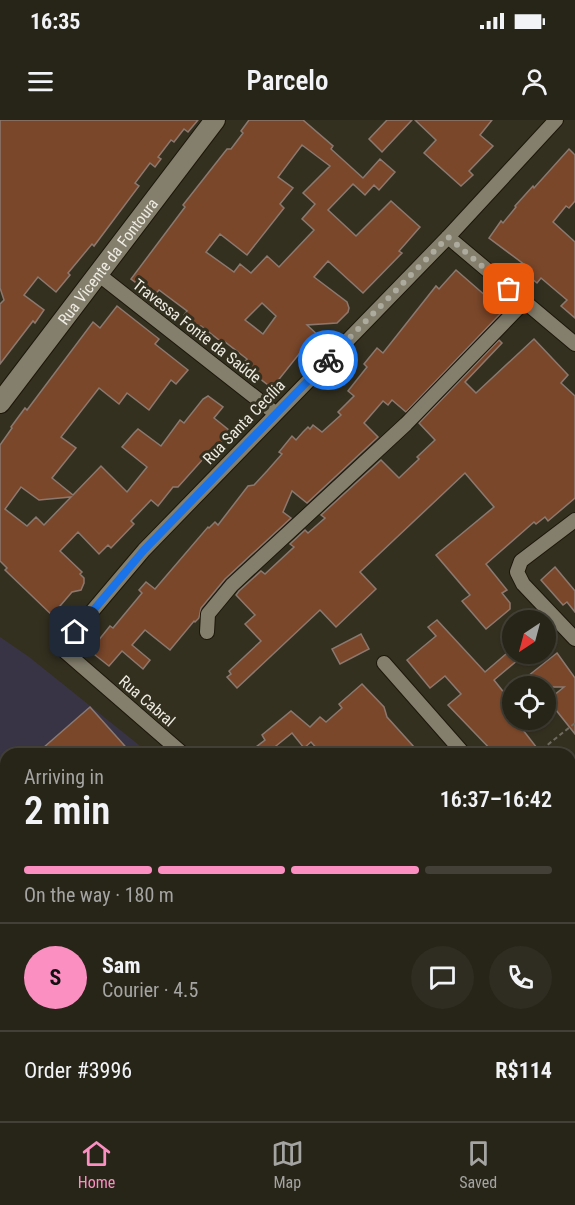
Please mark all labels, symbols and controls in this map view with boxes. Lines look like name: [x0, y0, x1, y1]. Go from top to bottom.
text: 16:35: [30, 9, 81, 34]
icon: menu: [24, 65, 57, 98]
text: Parcelo: [247, 65, 328, 97]
icon: person: [518, 65, 551, 98]
street label: Rua Vicente da Fontoura: [54, 194, 162, 328]
pin: [483, 263, 534, 314]
icon: bag: [492, 272, 525, 305]
street label: Travessa Fonte da Saúde: [129, 275, 265, 387]
courier: [298, 330, 358, 390]
icon: bike: [312, 344, 345, 377]
street label: Rua Santa Cecília: [199, 376, 289, 468]
pin: [49, 606, 100, 657]
north arrow: [502, 610, 556, 664]
map controls: [502, 610, 556, 730]
icon: home: [58, 615, 91, 648]
street label: Rua Cabral: [115, 671, 179, 731]
button: locate: [502, 676, 556, 730]
text: Arriving in: [24, 765, 104, 789]
text: 16:37–16:42: [440, 787, 552, 812]
text: 2 min: [24, 788, 110, 834]
text: On the way · 180 m: [24, 883, 174, 907]
button: chat: [411, 946, 474, 1009]
button: phone: [489, 946, 552, 1009]
text: Sam: [102, 953, 141, 978]
text: S: [50, 965, 61, 990]
text: Courier · 4.5: [102, 978, 198, 1002]
text: Order #3996: [24, 1058, 132, 1083]
text: R$114: [495, 1058, 552, 1083]
tab: Home: [78, 1137, 115, 1192]
tab: Map: [271, 1137, 304, 1192]
tab: Saved: [459, 1137, 497, 1192]

